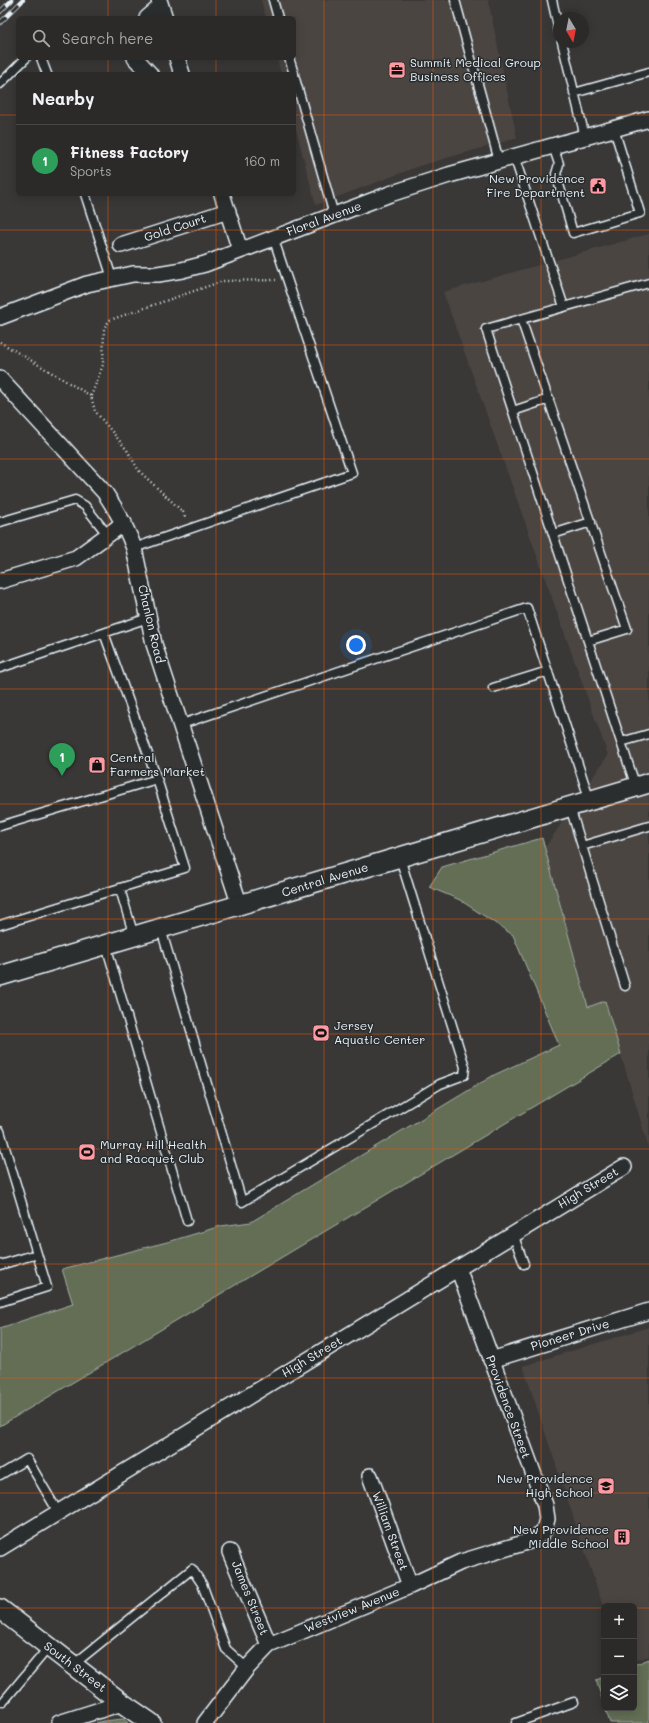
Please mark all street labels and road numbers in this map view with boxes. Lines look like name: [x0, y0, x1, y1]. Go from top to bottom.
street label: Floral Avenue: [284, 197, 363, 239]
street label: Gold Court: [142, 210, 208, 245]
street label: Chanlon Road: [135, 583, 169, 665]
street label: Central Avenue: [279, 858, 370, 900]
street label: High Street: [554, 1163, 621, 1212]
street label: Pioneer Drive: [529, 1315, 611, 1354]
street label: High Street: [278, 1332, 345, 1381]
street label: Providence Street: [483, 1353, 535, 1460]
street label: William Street: [369, 1489, 413, 1572]
street label: James Street: [229, 1558, 273, 1637]
street label: Westview Avenue: [302, 1583, 402, 1635]
street label: South Street: [41, 1637, 110, 1695]

